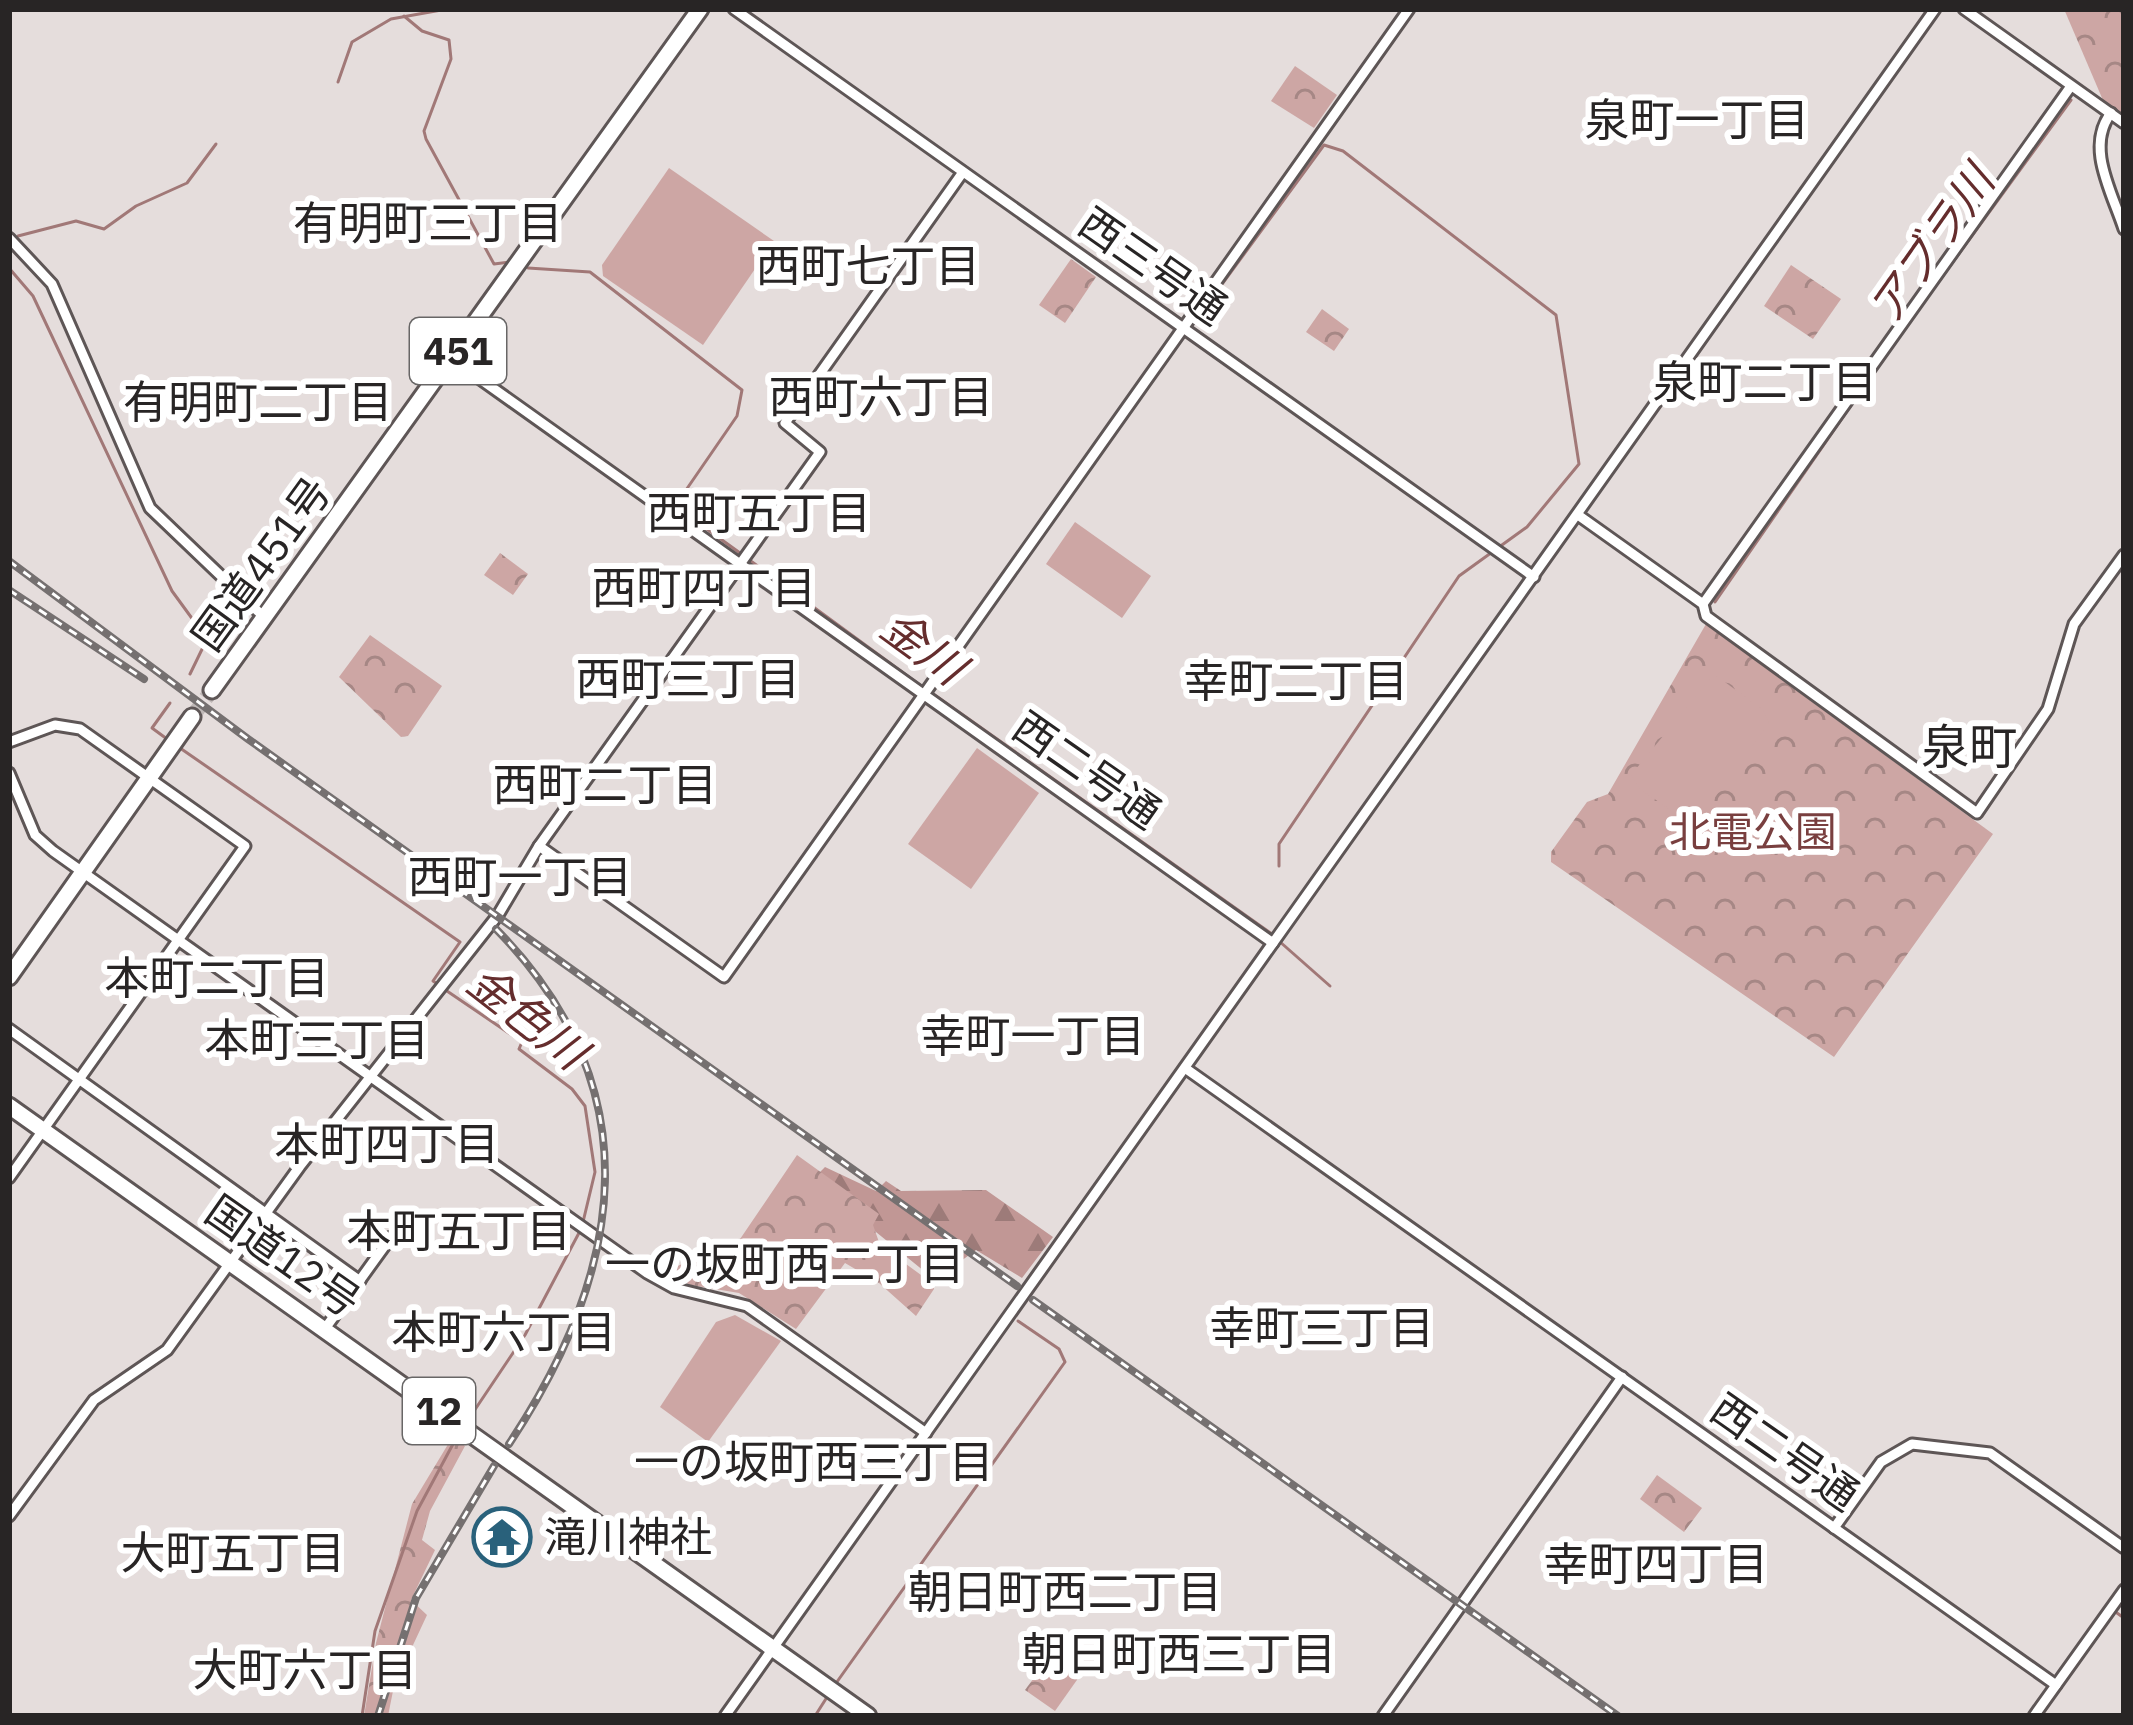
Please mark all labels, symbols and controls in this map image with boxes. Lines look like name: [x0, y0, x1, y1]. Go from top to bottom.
district label: 泉町一丁目: [1584, 90, 1810, 148]
water label: アブラ川: [1855, 151, 2008, 335]
district label: 有明町三丁目: [293, 193, 563, 251]
street label: 西三号通: [1069, 195, 1238, 336]
district label: 西町七丁目: [755, 236, 981, 294]
road number: 451: [410, 318, 506, 384]
district label: 泉町二丁目: [1652, 352, 1878, 410]
district label: 西町六丁目: [768, 367, 994, 425]
district label: 有明町二丁目: [123, 372, 393, 430]
street label: 国道451号: [179, 466, 342, 661]
district label: 西町五丁目: [646, 483, 872, 541]
district label: 西町四丁目: [591, 558, 817, 616]
water label: 金川: [870, 596, 980, 698]
district label: 西町三丁目: [575, 649, 801, 707]
district label: 幸町二丁目: [1183, 651, 1409, 709]
street label: 西二号通: [1003, 699, 1172, 840]
district label: 泉町: [1921, 715, 2017, 777]
district label: 西町二丁目: [492, 755, 718, 813]
park label: 北電公園: [1669, 804, 1837, 859]
district label: 西町一丁目: [407, 847, 633, 905]
district label: 本町二丁目: [104, 948, 330, 1006]
water label: 金色川: [457, 952, 602, 1083]
district label: 幸町一丁目: [920, 1006, 1146, 1064]
district label: 本町三丁目: [204, 1010, 430, 1068]
district label: 本町四丁目: [274, 1114, 500, 1172]
street label: 国道12号: [195, 1182, 371, 1329]
district label: 本町五丁目: [346, 1201, 572, 1259]
district label: 一の坂町西二丁目: [605, 1234, 965, 1292]
district label: 幸町三丁目: [1209, 1298, 1435, 1356]
district label: 本町六丁目: [391, 1302, 617, 1360]
road number: 12: [403, 1378, 475, 1444]
street label: 西二号通: [1701, 1381, 1870, 1522]
district label: 一の坂町西三丁目: [634, 1432, 994, 1490]
temple icon: 滝川神社: [471, 1506, 533, 1568]
place label: 滝川神社: [544, 1509, 712, 1564]
district label: 大町五丁目: [120, 1523, 346, 1581]
district label: 幸町四丁目: [1543, 1534, 1769, 1592]
district label: 朝日町西二丁目: [907, 1562, 1223, 1620]
district label: 朝日町西三丁目: [1021, 1624, 1337, 1682]
district label: 大町六丁目: [192, 1640, 418, 1698]

